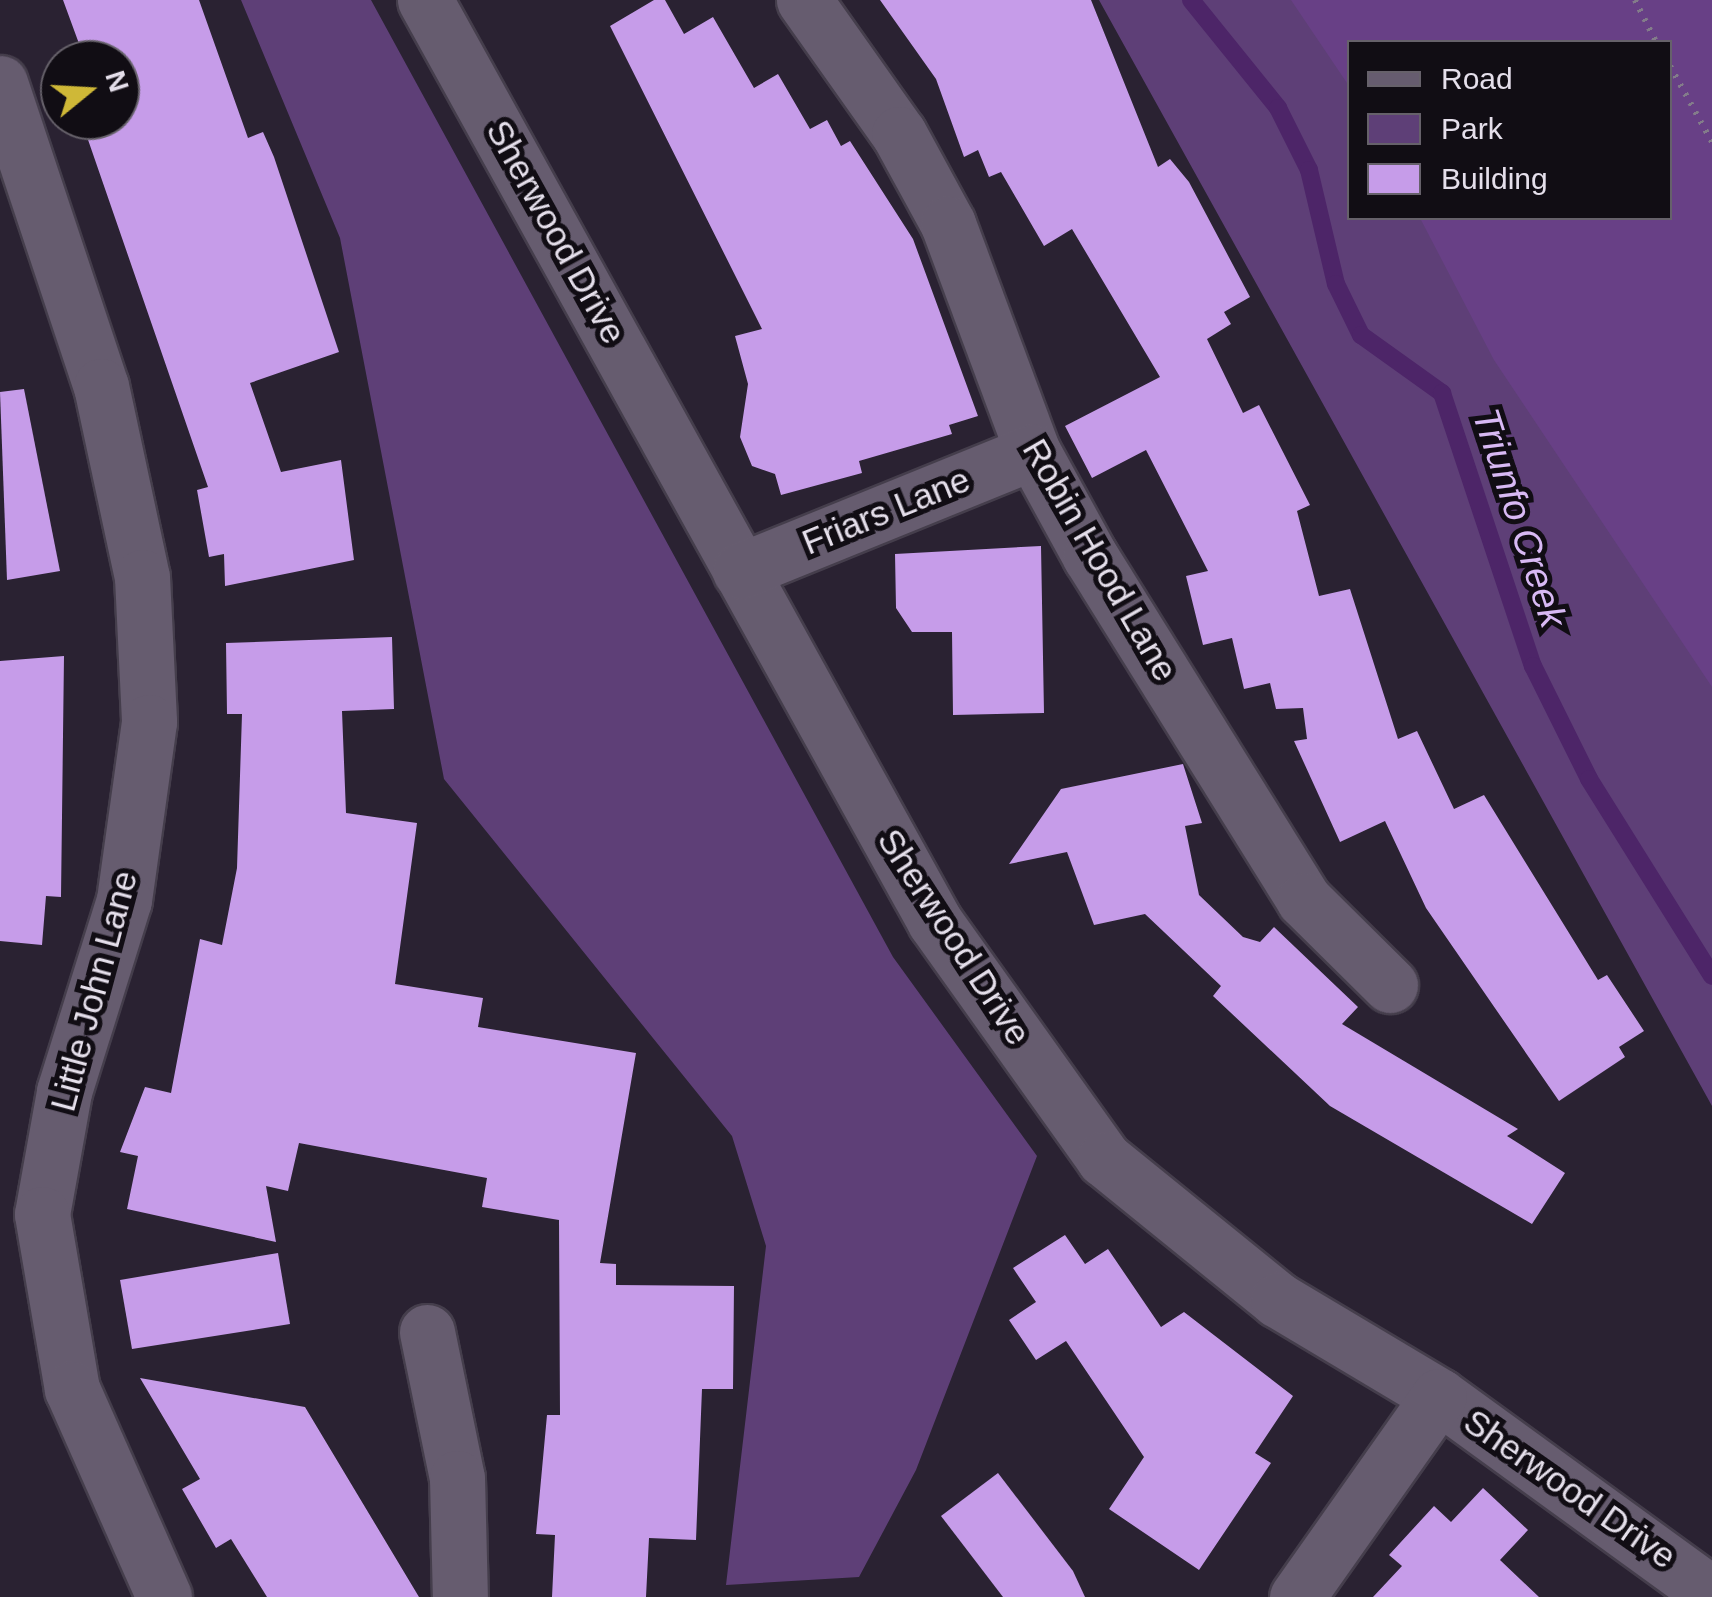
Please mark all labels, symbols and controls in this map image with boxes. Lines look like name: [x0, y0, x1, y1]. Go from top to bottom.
north arrow: [40, 40, 140, 140]
legend: [1347, 40, 1672, 220]
text: Road: [1441, 62, 1513, 95]
text: N: [99, 67, 135, 96]
text: Park: [1441, 112, 1503, 145]
street label: Sherwood Drive: [477, 113, 635, 351]
text: Building: [1441, 162, 1548, 195]
water label: Triunfo Creek: [1462, 403, 1576, 633]
street label: Robin Hood Lane: [1014, 432, 1186, 688]
street label: Friars Lane: [796, 458, 976, 564]
street label: Sherwood Drive: [869, 821, 1039, 1053]
street label: Little John Lane: [42, 866, 146, 1116]
street label: Sherwood Drive: [1456, 1400, 1684, 1578]

